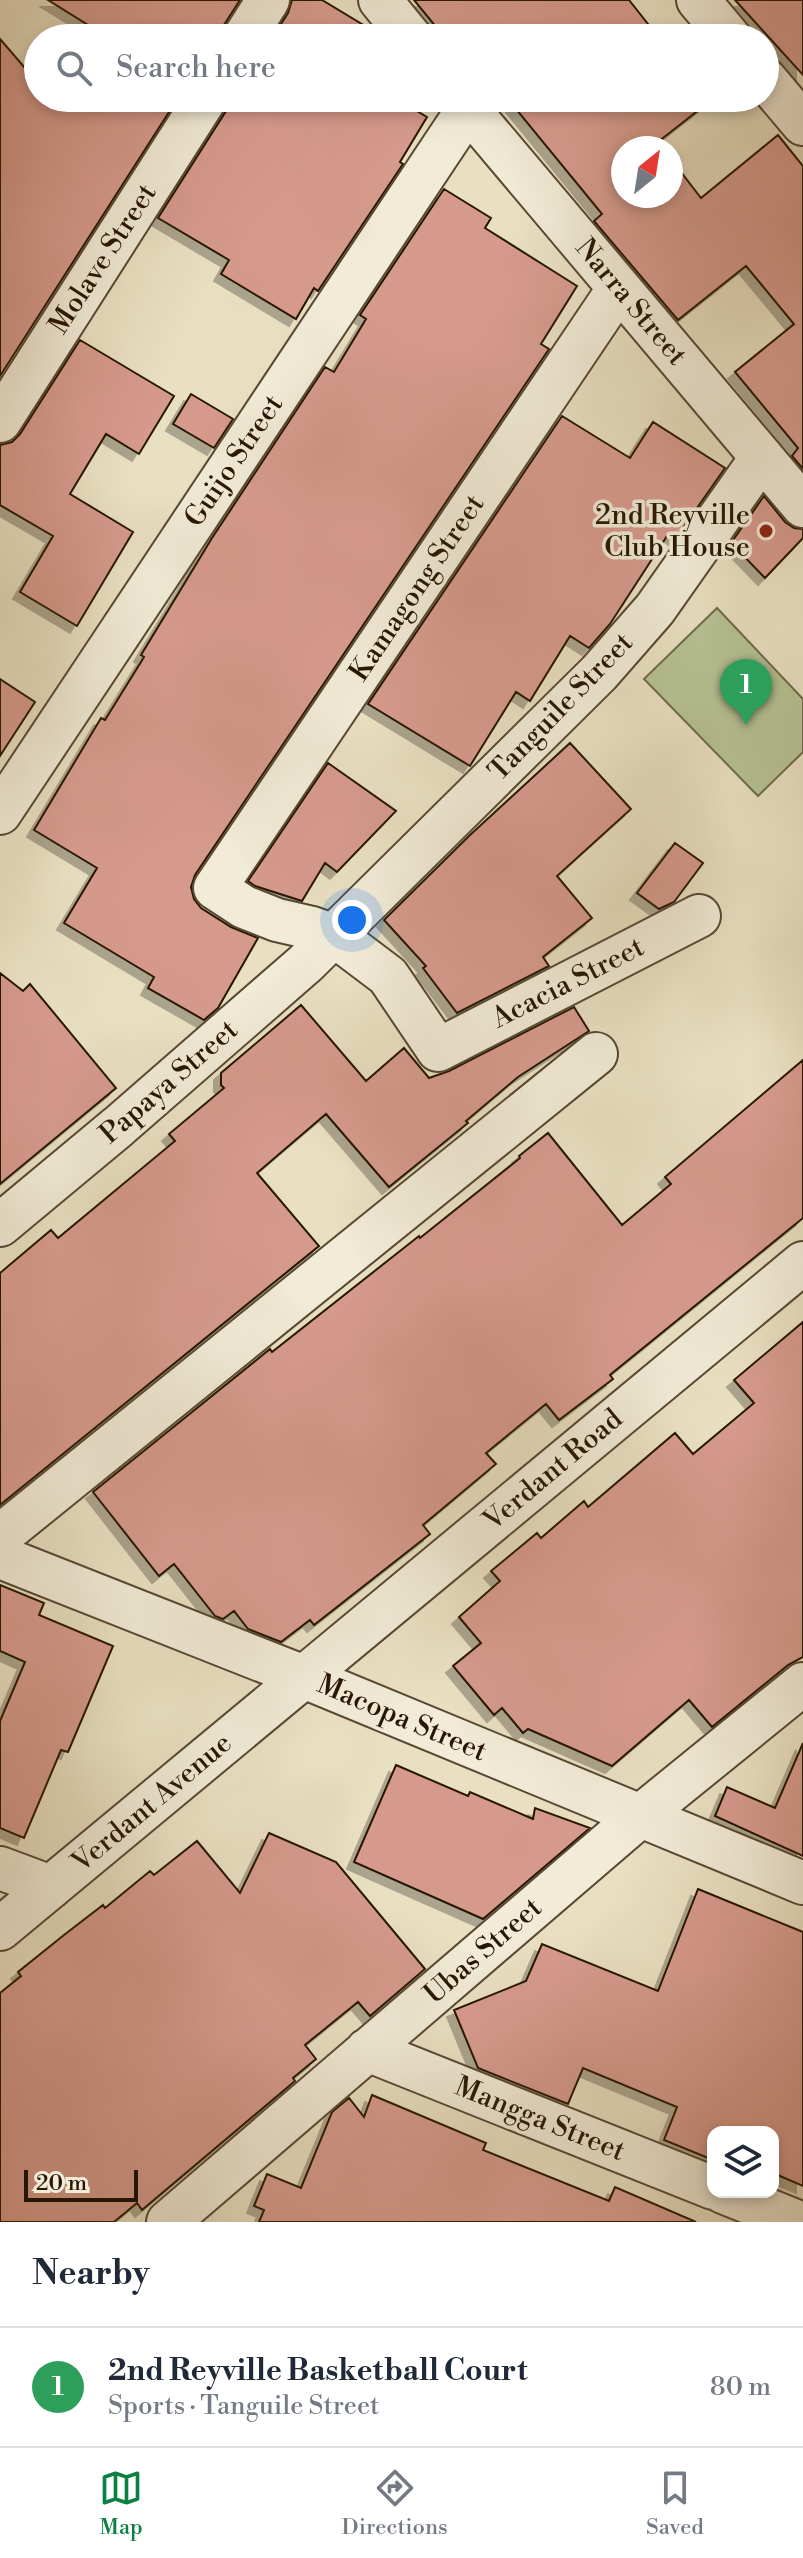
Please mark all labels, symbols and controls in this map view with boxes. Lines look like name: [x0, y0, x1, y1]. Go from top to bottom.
search box: [24, 24, 779, 112]
icon: search: [52, 46, 96, 90]
text: Search here: [116, 49, 276, 87]
north arrow: [611, 136, 683, 208]
street label: Molave Street: [41, 177, 165, 341]
street label: Narra Street: [568, 231, 694, 373]
street label: Guijo Street: [177, 388, 291, 534]
street label: Kamagong Street: [342, 488, 492, 688]
place label: 2nd Reyville Club House: [595, 498, 750, 565]
marker: 2nd Reyville Club House: [757, 522, 775, 540]
street label: Tanguile Street: [481, 625, 641, 789]
pin: 1: [720, 659, 772, 725]
your location: [332, 900, 372, 940]
street label: Acacia Street: [485, 930, 650, 1037]
street label: Papaya Street: [93, 1012, 245, 1151]
street label: Verdant Road: [475, 1402, 630, 1539]
street label: Macopa Street: [312, 1667, 492, 1769]
street label: Verdant Avenue: [64, 1726, 239, 1881]
street label: Ubas Street: [417, 1890, 549, 2012]
street label: Mangga Street: [450, 2069, 630, 2169]
map controls: [707, 2126, 779, 2198]
button: layers: [707, 2126, 779, 2198]
scale bar: [24, 2166, 138, 2202]
text: 20 m: [36, 2170, 87, 2197]
text: Nearby: [32, 2253, 150, 2295]
text: 2nd Reyville Basketball Court: [108, 2352, 528, 2390]
text: 1: [52, 2371, 64, 2403]
text: 80 m: [710, 2371, 771, 2403]
text: Sports · Tanguile Street: [108, 2390, 379, 2422]
tab: Map: [99, 2466, 143, 2541]
tab: Directions: [342, 2466, 448, 2541]
tab: Saved: [646, 2466, 704, 2541]

